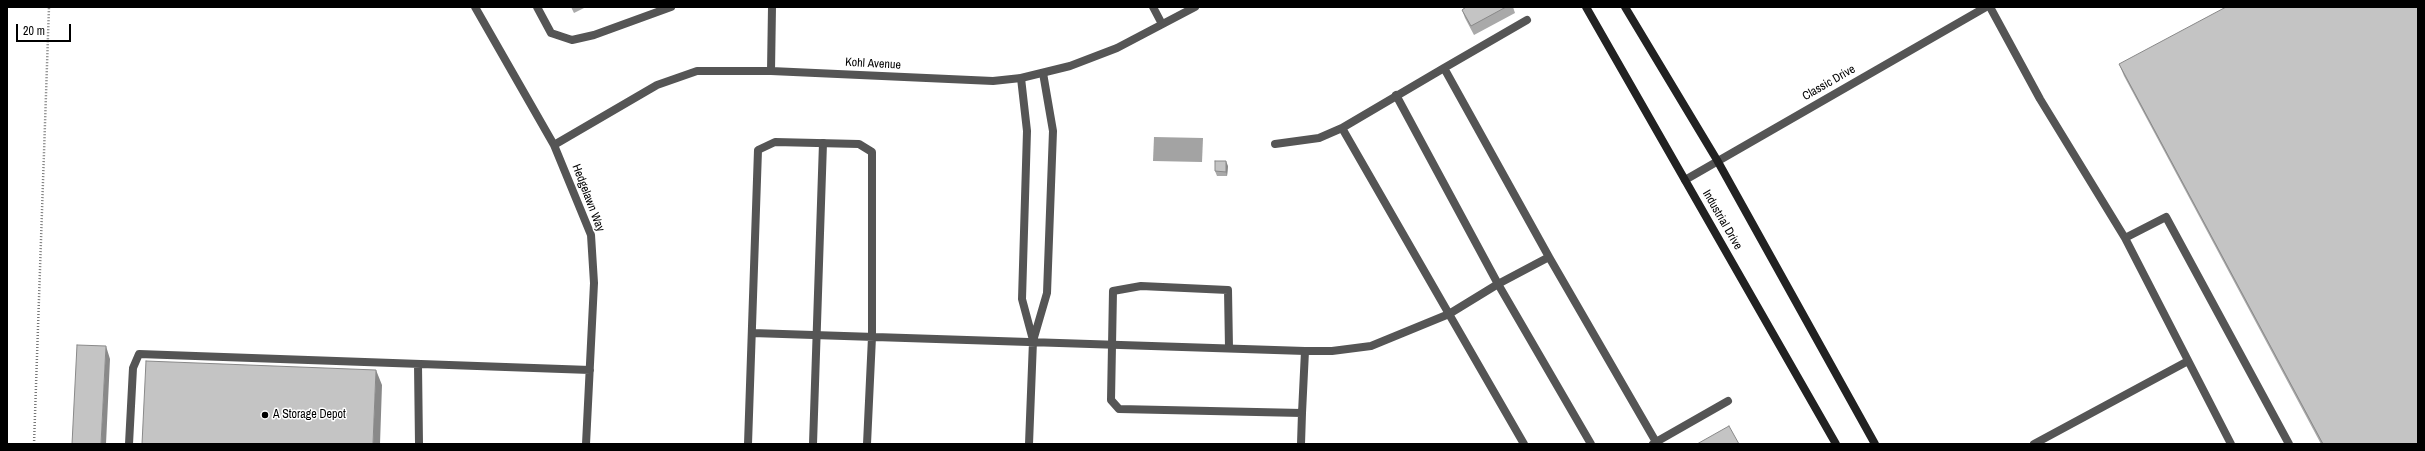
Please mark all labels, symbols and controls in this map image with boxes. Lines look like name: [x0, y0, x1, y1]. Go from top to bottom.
scale bar: [18, 16, 73, 42]
text: 20 m: [23, 23, 45, 39]
street label: Kohl Avenue: [845, 55, 901, 73]
street label: Classic Drive: [1800, 62, 1858, 104]
street label: Hedgelawn Way: [569, 162, 607, 234]
street label: Industrial Drive: [1699, 188, 1745, 252]
place label: A Storage Depot: [273, 408, 346, 422]
marker: A Storage Depot: [260, 410, 270, 420]

